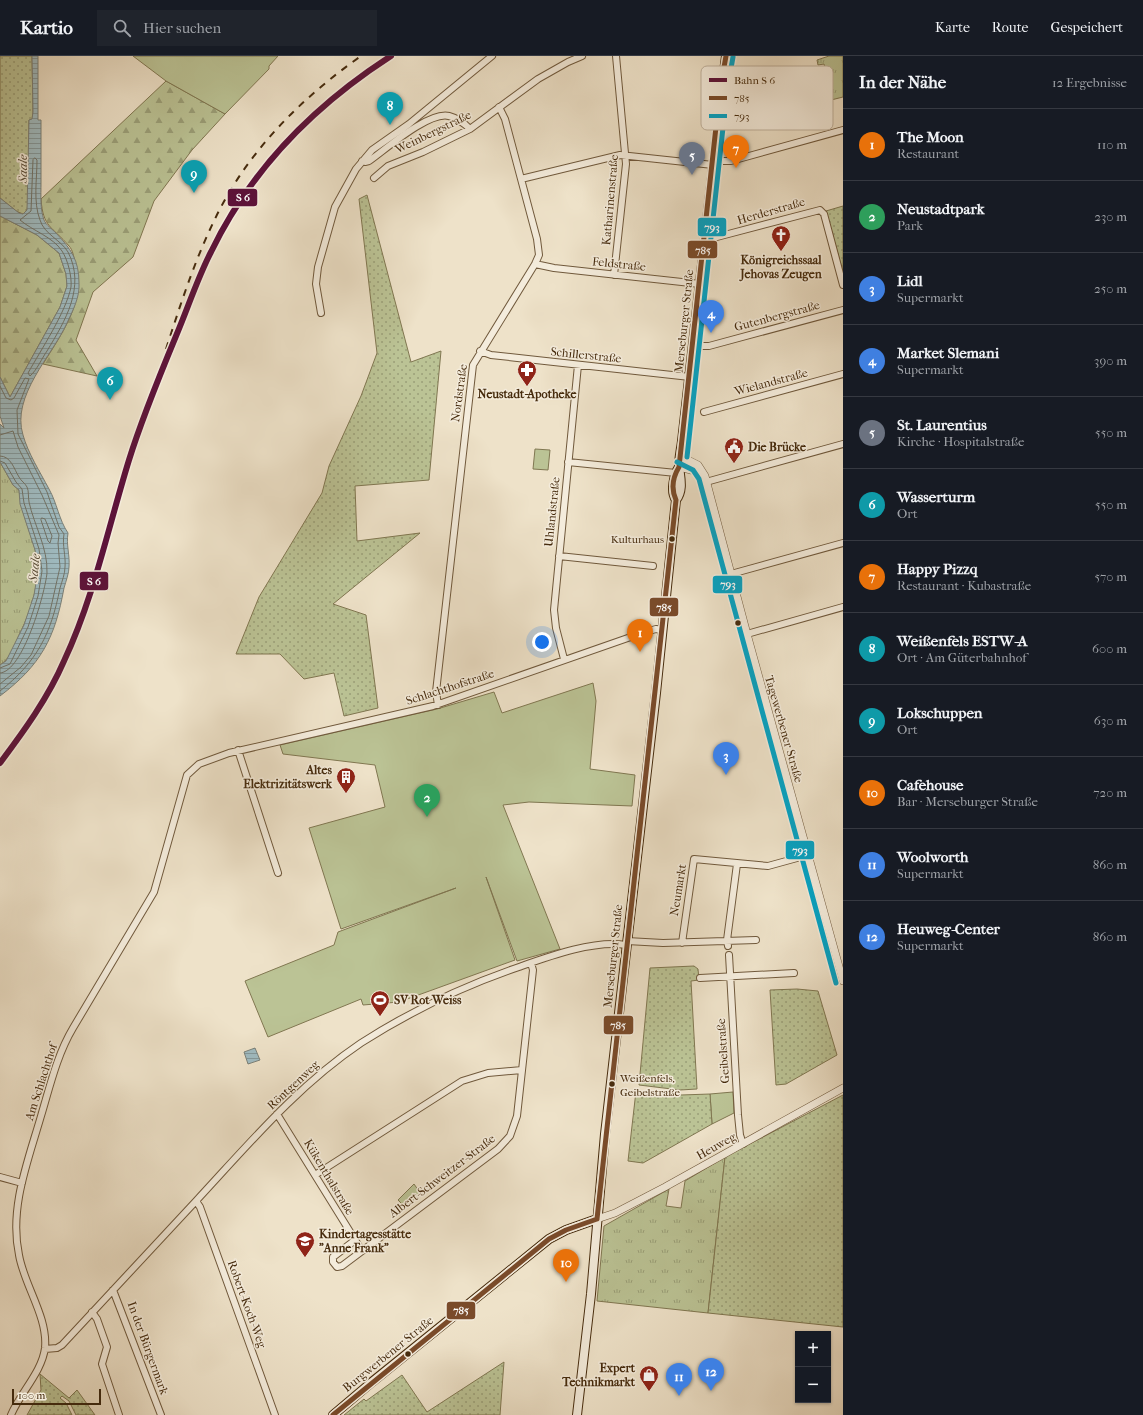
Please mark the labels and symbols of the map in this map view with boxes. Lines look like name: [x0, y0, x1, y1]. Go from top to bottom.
legend: [701, 66, 833, 130]
text: Bahn S 6: [734, 74, 775, 87]
pin: 8: [377, 92, 403, 125]
text: 785: [734, 92, 750, 105]
street label: Weinbergstraße: [392, 108, 473, 157]
text: 793: [734, 110, 750, 123]
pin: 7: [723, 135, 749, 168]
pin: 5: [679, 142, 705, 175]
water label: Saale: [15, 154, 30, 184]
street label: Katharinenstraße: [599, 154, 621, 246]
pin: 9: [181, 160, 207, 193]
line badge: S 6: [227, 188, 258, 207]
text: S 6: [236, 191, 251, 204]
street label: Herderstraße: [736, 195, 806, 227]
line badge: 793: [697, 217, 727, 237]
text: 793: [703, 221, 720, 234]
church icon: Königreichssaal Jehovas Zeugen: [770, 224, 792, 252]
line badge: 785: [687, 240, 718, 259]
text: 785: [694, 244, 711, 257]
place label: Königreichssaal Jehovas Zeugen: [738, 253, 823, 282]
street label: Feldstraße: [591, 254, 647, 274]
street label: Merseburger Straße: [672, 269, 696, 373]
street label: Gutenbergstraße: [733, 298, 821, 334]
pin: 4: [698, 300, 724, 333]
street label: Schillerstraße: [550, 344, 622, 366]
pharmacy icon: Neustadt-Apotheke: [516, 359, 538, 387]
street label: Nordstraße: [448, 363, 470, 423]
street label: Wielandstraße: [732, 365, 809, 399]
pin: 6: [97, 367, 123, 400]
place label: Neustadt-Apotheke: [478, 387, 576, 402]
public building icon: Die Brücke: [723, 436, 745, 464]
place label: Die Brücke: [748, 440, 806, 454]
street label: Uhlandstraße: [541, 476, 563, 548]
place label: Kulturhaus: [611, 533, 664, 546]
marker: Kulturhaus: [667, 534, 677, 544]
water label: Saale: [25, 552, 43, 584]
line badge: S 6: [79, 571, 109, 591]
text: S 6: [87, 575, 102, 588]
line badge: 793: [712, 575, 743, 594]
text: 793: [719, 578, 736, 591]
line badge: 785: [649, 597, 679, 617]
text: 785: [655, 601, 672, 614]
unlabelled marker: [733, 618, 743, 628]
pin: 1: [627, 619, 653, 652]
your location: [532, 632, 552, 652]
street label: Schlachthofstraße: [404, 666, 496, 708]
street label: Tagewerbener Straße: [762, 674, 806, 784]
pin: 3: [713, 742, 739, 775]
place label: Altes Elektrizitätswerk: [243, 763, 333, 791]
building icon: Altes Elektrizitätswerk: [335, 766, 357, 794]
pin: 2: [414, 784, 440, 817]
line badge: 793: [785, 840, 815, 860]
text: 793: [791, 844, 808, 857]
street label: Neumarkt: [667, 862, 689, 917]
street label: Merseburger Straße: [601, 904, 625, 1008]
sports icon: SV Rot Weiss: [369, 989, 391, 1017]
place label: SV Rot Weiss: [394, 993, 462, 1007]
line badge: 785: [603, 1015, 634, 1035]
street label: Geibelstraße: [714, 1018, 732, 1084]
text: 785: [609, 1019, 626, 1032]
street label: Am Schlachthof: [22, 1039, 61, 1123]
street label: Röntgenweg: [264, 1057, 322, 1113]
place label: Weißenfels, Geibelstraße: [619, 1072, 680, 1099]
marker: Weißenfels, Geibelstraße: [607, 1079, 617, 1089]
street label: Heuweg: [694, 1129, 739, 1163]
street label: Albert-Schweitzer-Straße: [385, 1131, 498, 1221]
street label: Kükenthalstraße: [301, 1137, 357, 1217]
place label: Kindertagesstätte "Anne Frank": [319, 1227, 411, 1255]
school or university icon: Kindertagesstätte "Anne Frank": [294, 1230, 316, 1258]
pin: 10: [553, 1249, 579, 1282]
street label: Robert-Koch-Weg: [225, 1258, 270, 1350]
street label: In der Bürgermark: [125, 1299, 172, 1397]
line badge: 785: [446, 1301, 476, 1320]
text: 785: [452, 1304, 469, 1317]
street label: Burgwerbener Straße: [340, 1313, 436, 1395]
unlabelled marker: [403, 1349, 413, 1359]
pin: 12: [698, 1358, 724, 1391]
place label: Expert Technikmarkt: [561, 1361, 636, 1389]
pin: 11: [666, 1363, 692, 1396]
shop icon: Expert Technikmarkt: [638, 1364, 660, 1392]
scale bar: [12, 1387, 101, 1406]

